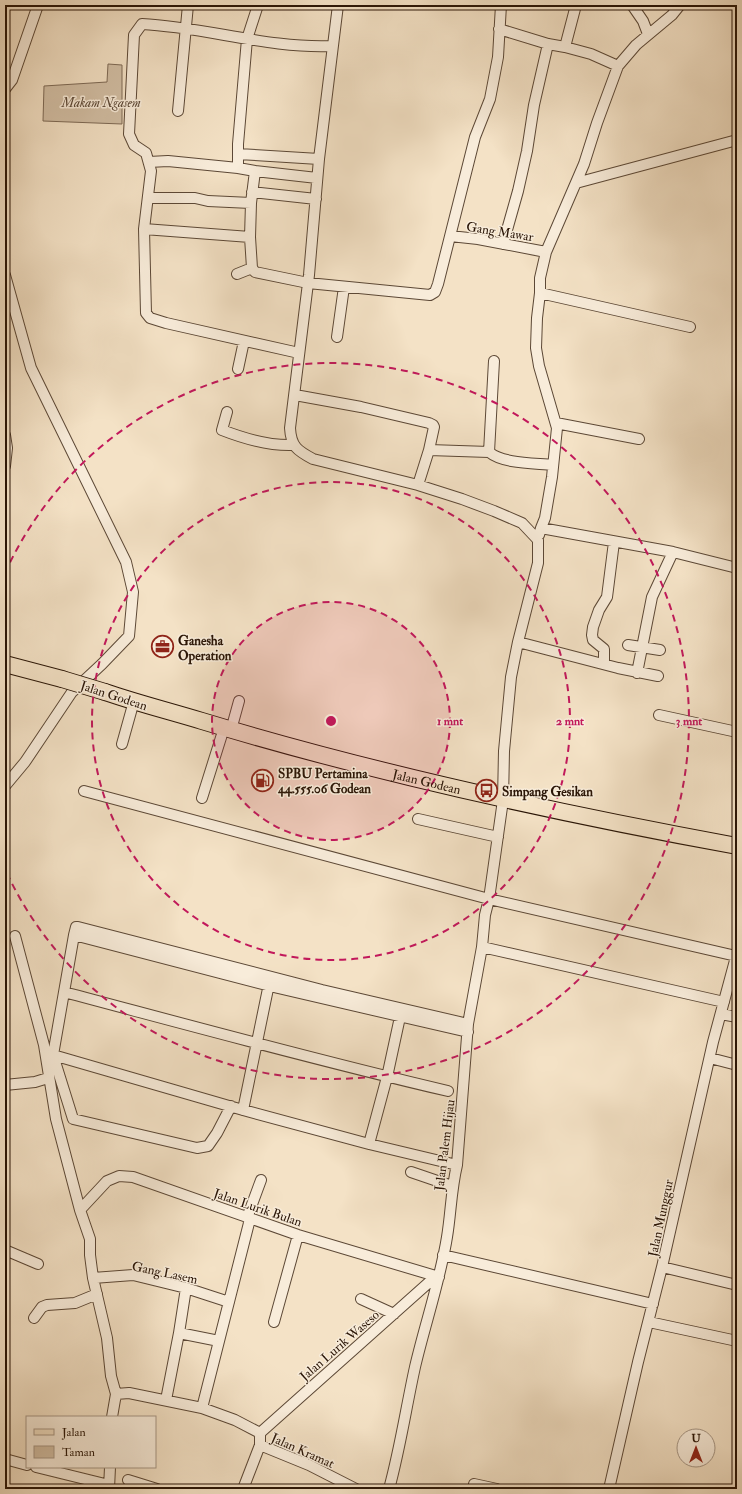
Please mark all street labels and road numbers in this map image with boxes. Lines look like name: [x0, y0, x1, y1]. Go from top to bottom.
street label: Gang Mawar: [465, 219, 535, 245]
street label: Jalan Godean: [77, 677, 149, 714]
street label: Jalan Godean: [390, 766, 462, 798]
street label: Jalan Palem Hijau: [431, 1098, 459, 1193]
street label: Jalan Munggur: [645, 1178, 677, 1259]
street label: Jalan Lurik Bulan: [210, 1185, 304, 1231]
street label: Gang Lasem: [130, 1258, 199, 1288]
street label: Jalan Lurik Waseso: [296, 1307, 383, 1385]
street label: Jalan Kramat: [268, 1429, 337, 1472]

